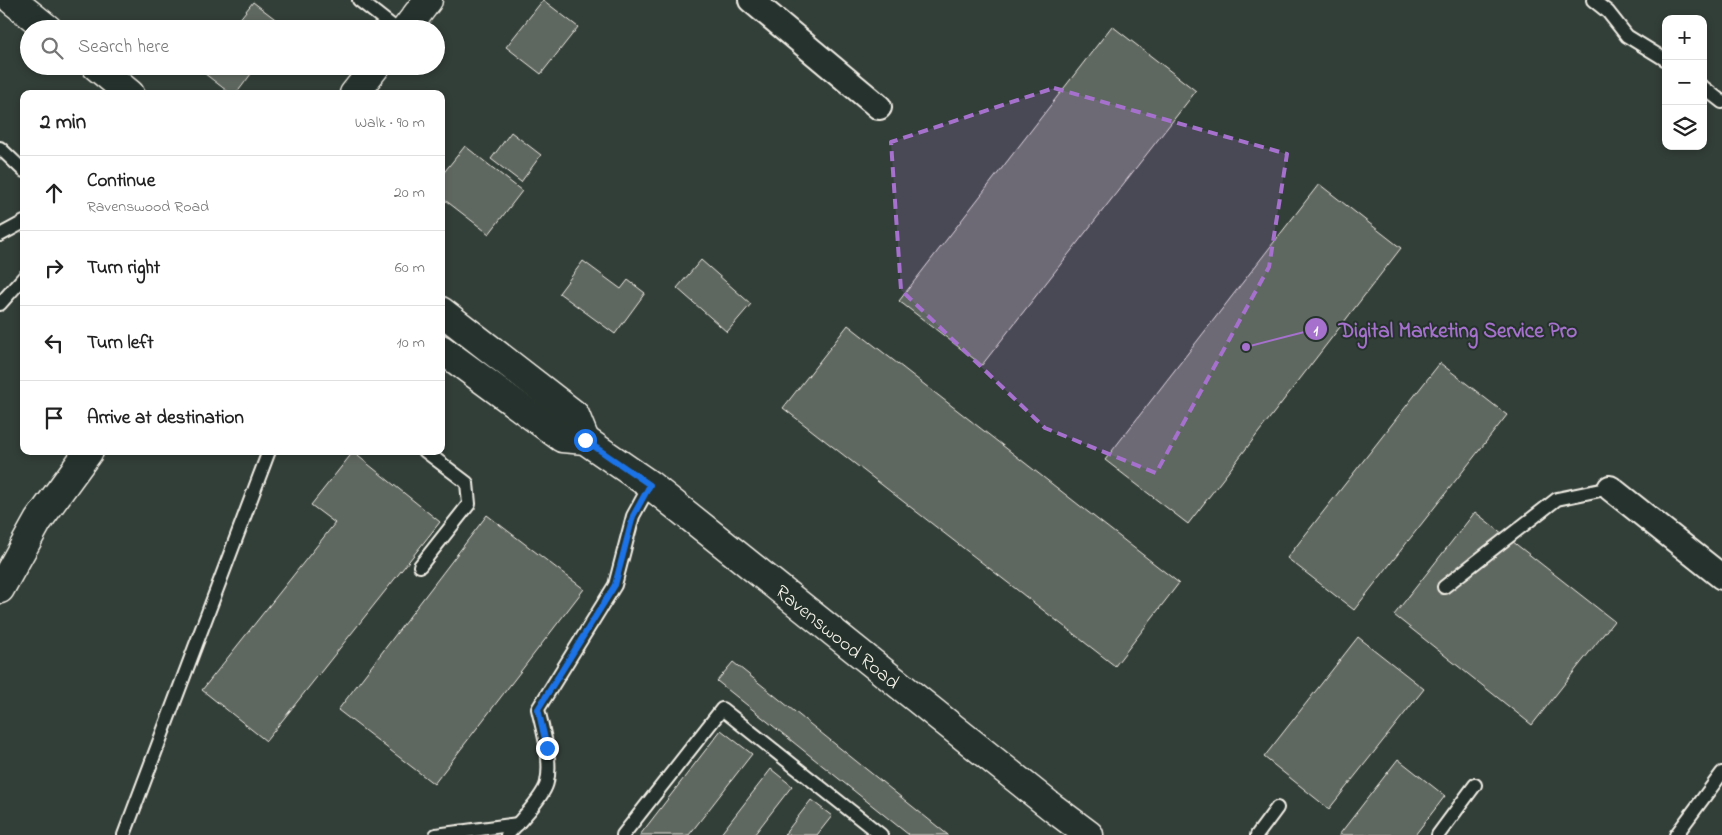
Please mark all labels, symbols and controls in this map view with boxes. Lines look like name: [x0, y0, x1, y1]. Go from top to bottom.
map controls: [1662, 15, 1707, 150]
button: +: [1662, 15, 1707, 60]
search box: [20, 20, 445, 75]
icon: search: [38, 34, 66, 62]
text: Search here: [78, 34, 169, 61]
button: −: [1662, 60, 1707, 105]
button: layers: [1662, 105, 1707, 150]
text: 2 min: [40, 108, 86, 138]
text: Walk · 90 m: [355, 111, 425, 135]
text: Continue: [87, 168, 155, 195]
icon: ahead: [40, 179, 68, 207]
text: 20 m: [394, 181, 425, 205]
text: Ravenswood Road: [87, 195, 209, 219]
icon: right: [40, 254, 68, 282]
text: Turn right: [87, 255, 160, 282]
text: 60 m: [395, 256, 425, 280]
callout: Digital Marketing Service Pro: [1304, 311, 1587, 347]
text: Digital Marketing Service Pro: [1338, 317, 1577, 349]
text: 1: [1314, 320, 1319, 342]
icon: left: [40, 329, 68, 357]
text: Turn left: [87, 330, 154, 357]
text: 10 m: [397, 331, 425, 355]
icon: arrive: [40, 404, 68, 432]
text: Arrive at destination: [87, 405, 244, 432]
route start: [574, 429, 597, 452]
street label: Ravenswood Road: [768, 579, 905, 697]
route end: [536, 737, 559, 760]

